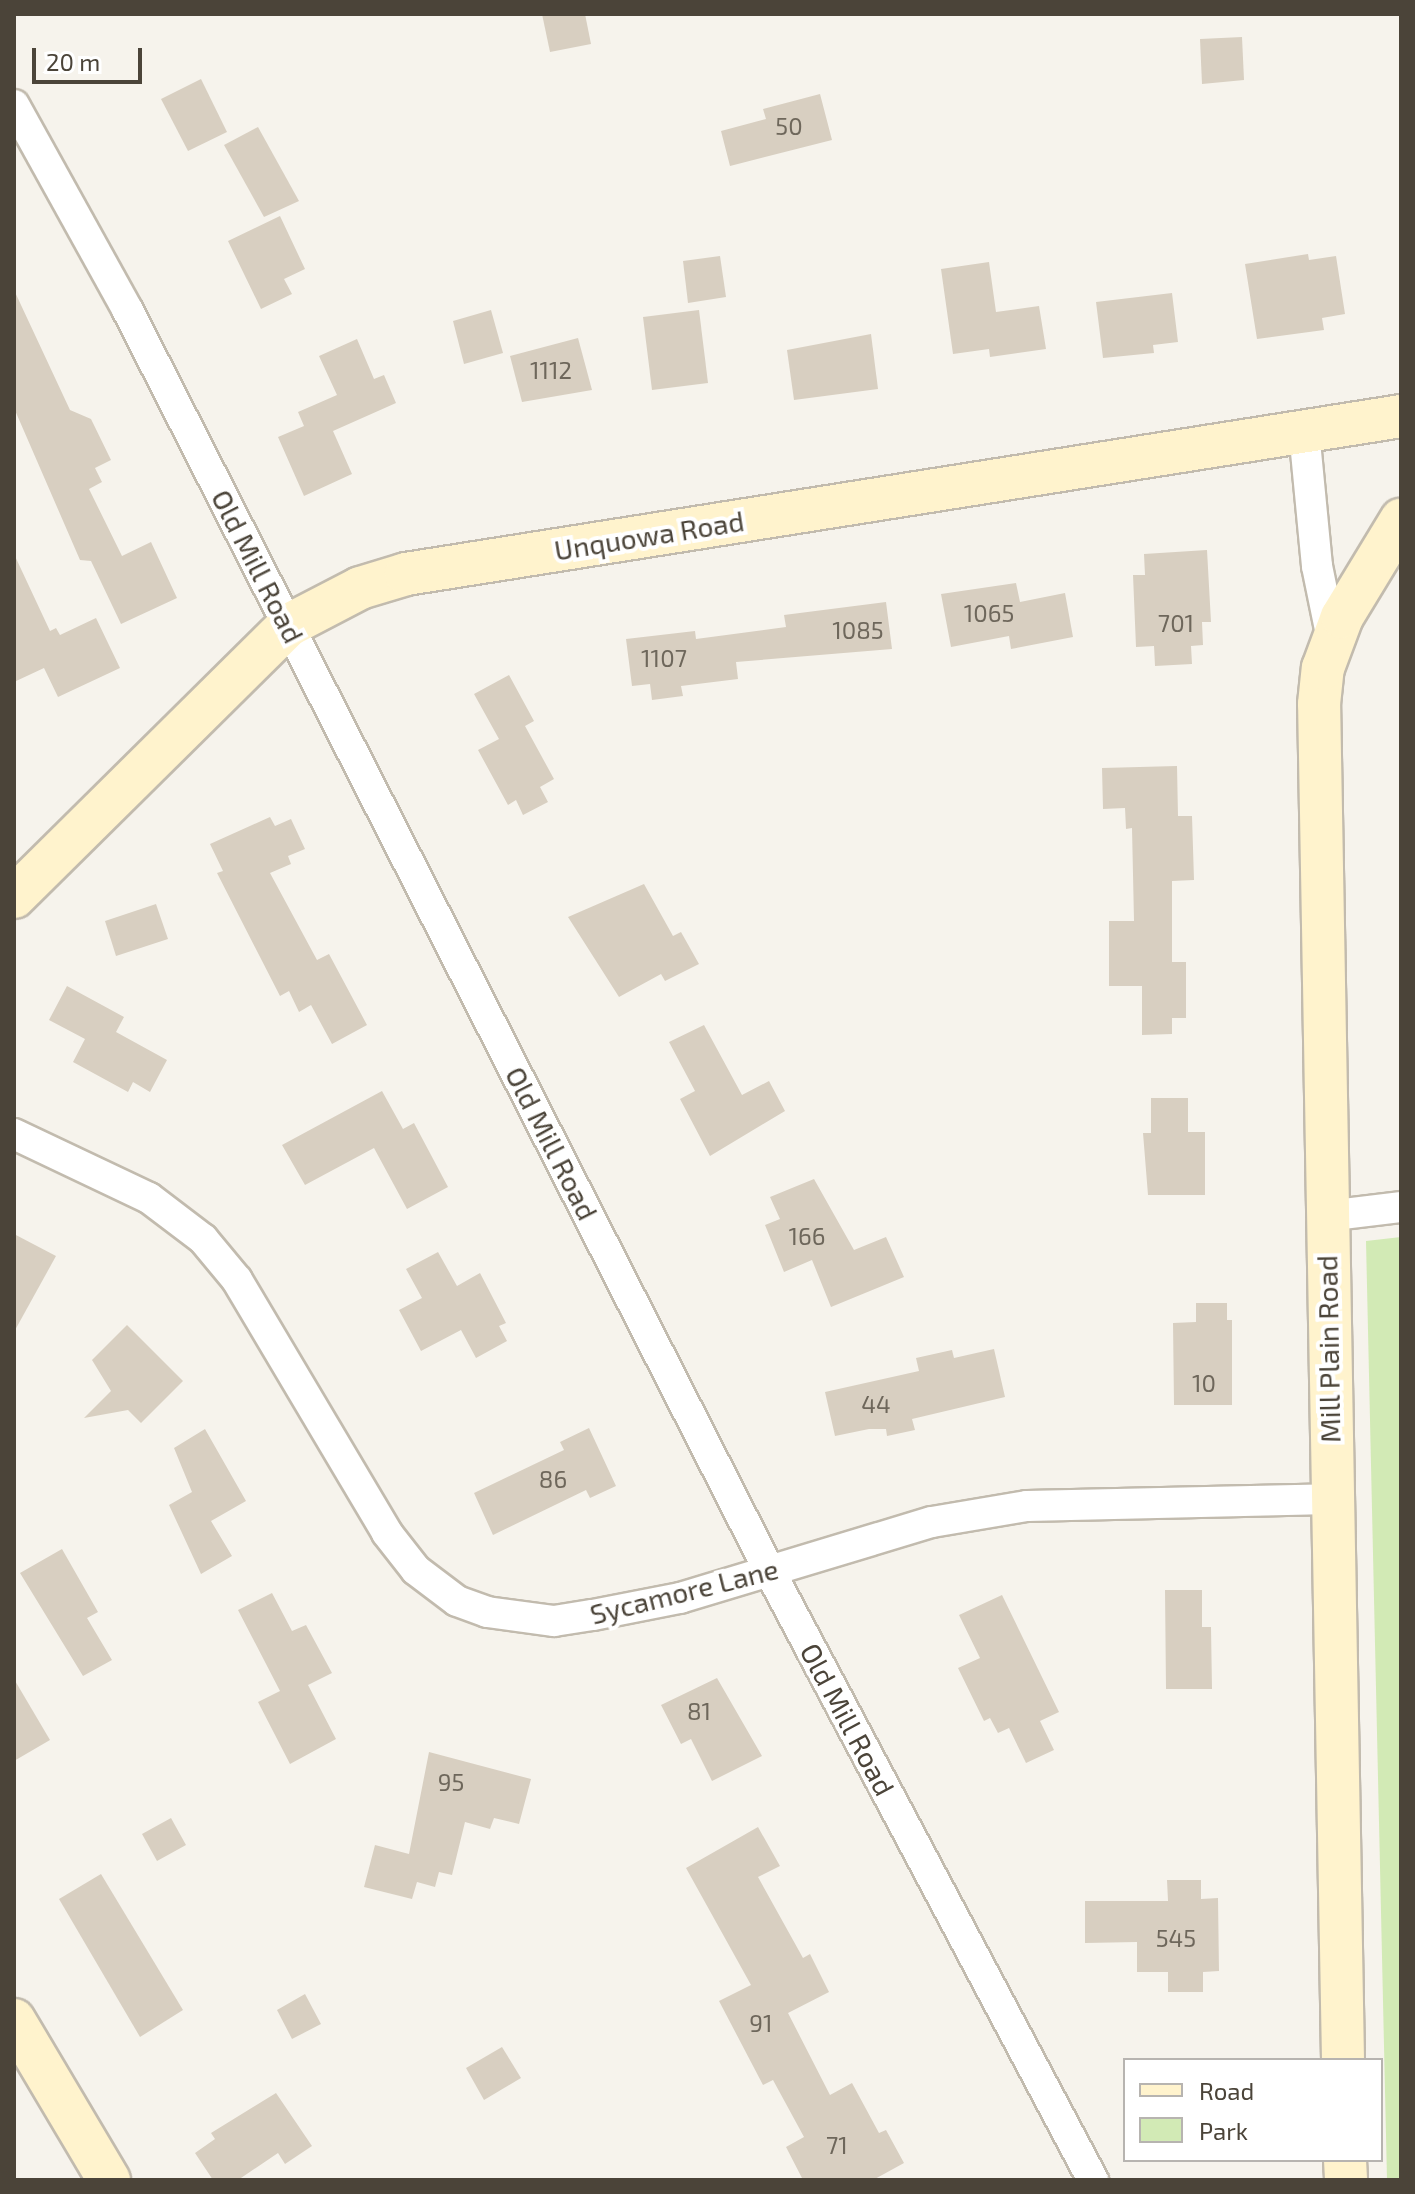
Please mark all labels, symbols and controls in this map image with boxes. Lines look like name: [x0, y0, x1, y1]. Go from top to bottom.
scale bar: [36, 32, 146, 82]
text: 20 m: [46, 47, 100, 76]
house number: 50: [775, 112, 803, 140]
house number: 1112: [530, 356, 572, 384]
street label: Old Mill Road: [205, 483, 311, 649]
street label: Unquowa Road: [552, 503, 746, 567]
house number: 1065: [964, 599, 1014, 627]
house number: 701: [1158, 609, 1194, 637]
house number: 1085: [832, 616, 884, 644]
house number: 1107: [641, 644, 687, 672]
street label: Old Mill Road: [499, 1060, 605, 1226]
house number: 166: [788, 1222, 826, 1250]
street label: Mill Plain Road: [1310, 1254, 1346, 1444]
house number: 10: [1192, 1369, 1216, 1397]
house number: 44: [861, 1390, 891, 1418]
house number: 86: [539, 1465, 567, 1493]
street label: Sycamore Lane: [586, 1551, 782, 1631]
street label: Old Mill Road: [794, 1637, 902, 1801]
house number: 81: [687, 1697, 711, 1725]
house number: 95: [438, 1768, 464, 1796]
house number: 545: [1156, 1924, 1196, 1952]
house number: 91: [749, 2009, 773, 2037]
legend: [1123, 2058, 1383, 2162]
text: Road: [1199, 2076, 1254, 2105]
text: Park: [1199, 2116, 1248, 2145]
house number: 71: [826, 2131, 848, 2159]

